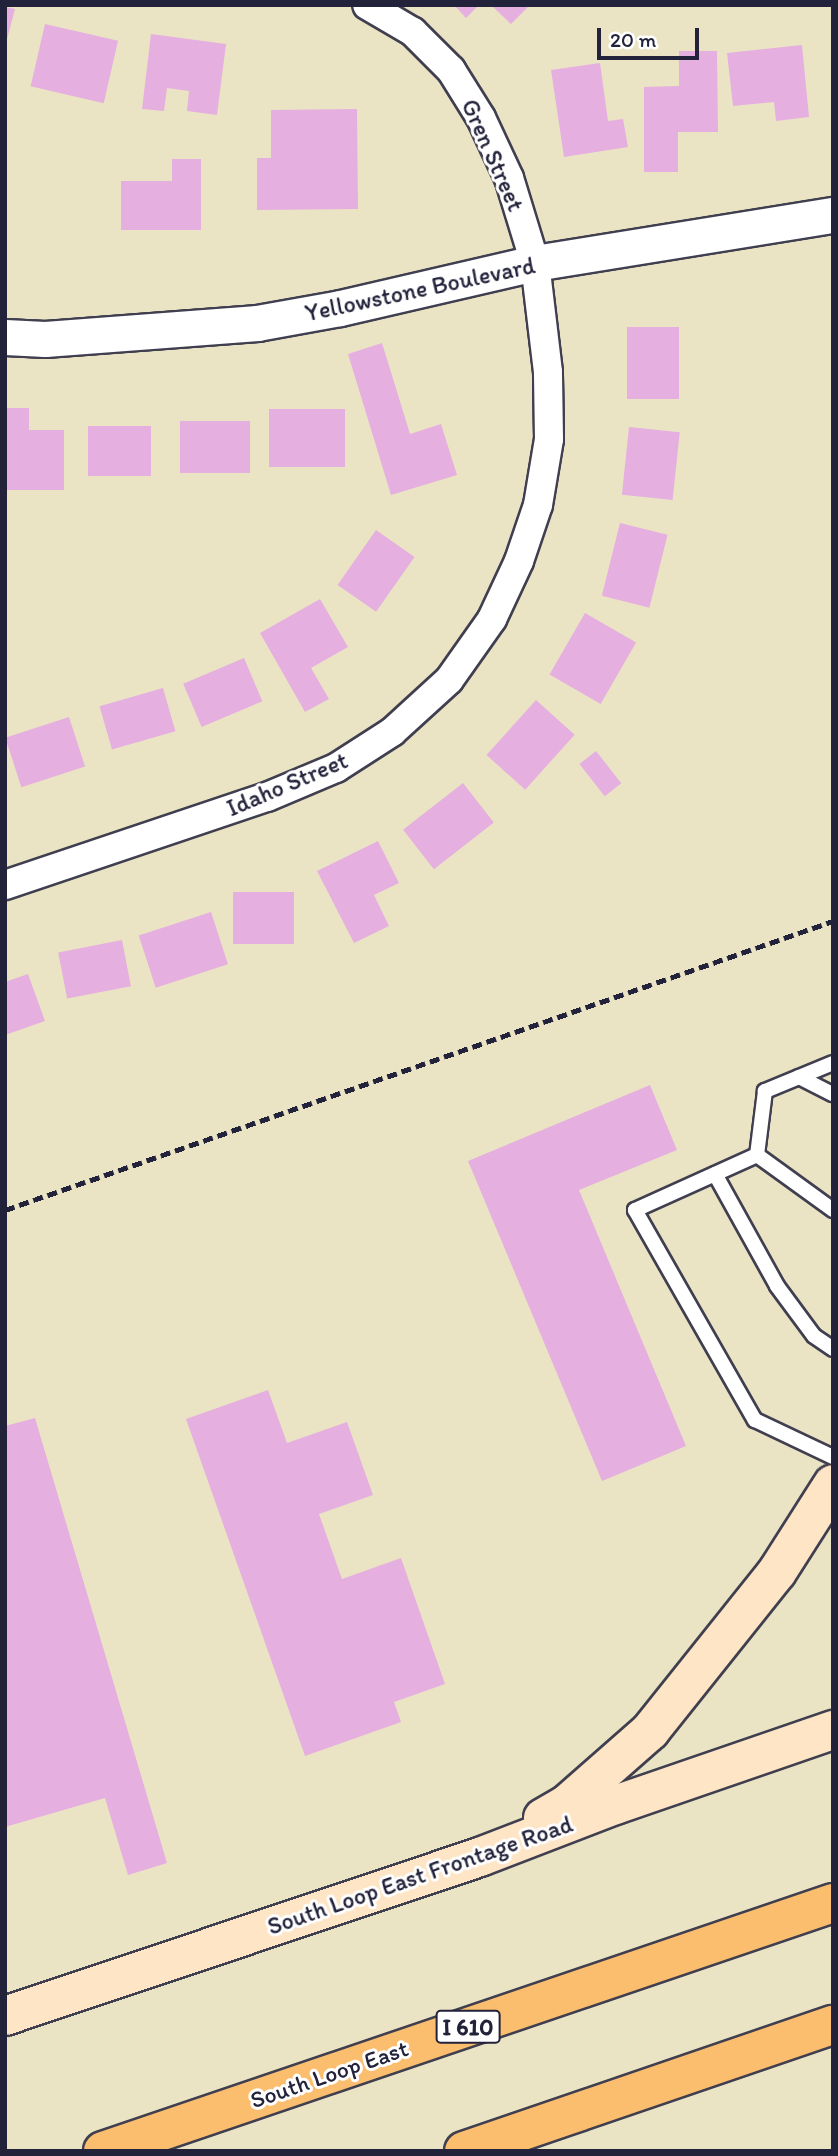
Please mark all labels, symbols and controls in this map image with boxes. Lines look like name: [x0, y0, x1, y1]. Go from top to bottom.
scale bar: [600, 14, 702, 58]
text: 20 m: [610, 27, 656, 52]
street label: Gren Street: [456, 95, 530, 215]
street label: Yellowstone Boulevard: [302, 250, 538, 328]
street label: Idaho Street: [222, 746, 352, 822]
street label: South Loop East Frontage Road: [264, 1809, 576, 1941]
road number: I 610: [435, 2008, 501, 2046]
street label: South Loop East: [246, 2033, 412, 2115]

